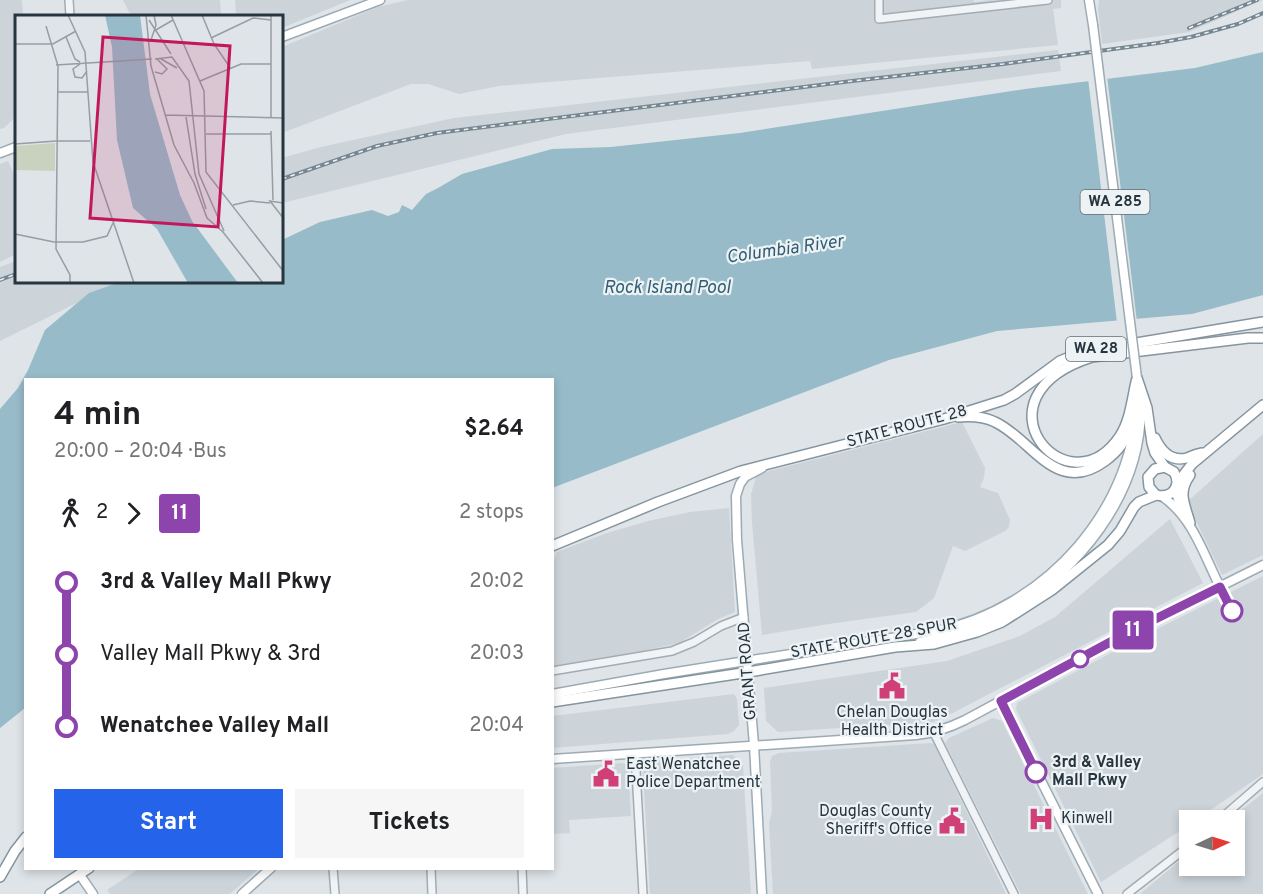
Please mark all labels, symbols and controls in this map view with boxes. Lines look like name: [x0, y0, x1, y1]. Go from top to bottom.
inset map: [15, 15, 284, 284]
road number: WA 285: [1080, 190, 1150, 214]
water label: Columbia River: [725, 230, 847, 270]
water label: Rock Island Pool: [604, 277, 732, 300]
road number: WA 28: [1066, 337, 1126, 361]
text: 4 min: [54, 395, 141, 437]
street label: STATE ROUTE 28: [845, 401, 969, 453]
text: $2.64: [464, 416, 524, 443]
text: 20:00 – 20:04 · Bus: [54, 439, 227, 465]
icon: walk: [54, 497, 87, 530]
icon: forward: [117, 497, 150, 530]
text: 2: [96, 500, 108, 526]
text: 11: [171, 500, 188, 527]
text: 2 stops: [459, 500, 524, 526]
text: 3rd & Valley Mall Pkwy: [100, 569, 332, 596]
text: 20:02: [469, 569, 524, 595]
unlabelled marker: [1221, 600, 1243, 622]
line badge: 11: [1106, 610, 1160, 650]
street label: STATE ROUTE 28 SPUR: [789, 614, 959, 664]
text: 11: [1125, 617, 1141, 644]
street label: GRANT ROAD: [735, 621, 761, 721]
text: Valley Mall Pkwy & 3rd: [100, 641, 321, 668]
text: 20:03: [470, 641, 524, 667]
unlabelled marker: [1071, 650, 1089, 668]
public building icon: Chelan Douglas Health District: [877, 671, 907, 701]
place label: Chelan Douglas Health District: [836, 703, 948, 741]
text: Wenatchee Valley Mall: [100, 713, 329, 740]
text: 20:04: [469, 713, 524, 739]
place label: 3rd & Valley Mall Pkwy: [1052, 753, 1141, 791]
place label: East Wenatchee Police Department: [626, 755, 760, 793]
public building icon: East Wenatchee Police Department: [591, 759, 621, 789]
marker: 3rd & Valley Mall Pkwy: [1025, 761, 1047, 783]
button: Start: [54, 789, 283, 858]
button: Tickets: [295, 789, 524, 858]
place label: Douglas County Sheriff's Office: [819, 802, 932, 840]
hospital icon: Kinwell: [1026, 804, 1056, 834]
public building icon: Douglas County Sheriff's Office: [937, 806, 967, 836]
place label: Kinwell: [1061, 809, 1113, 829]
north arrow: [1179, 810, 1245, 876]
map controls: [1179, 810, 1245, 876]

